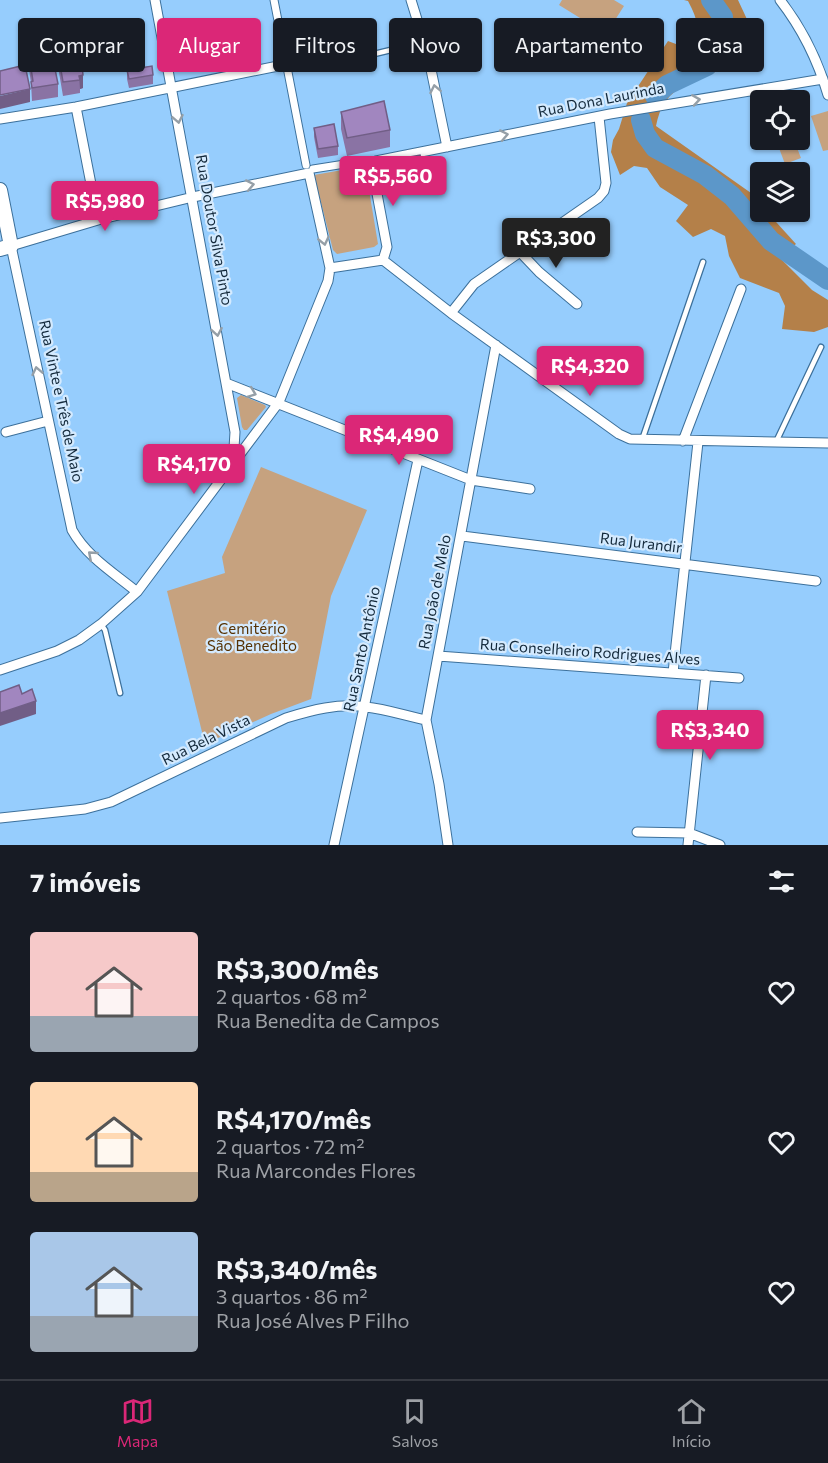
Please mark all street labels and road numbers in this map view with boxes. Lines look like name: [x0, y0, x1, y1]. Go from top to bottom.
street label: Rua Dona Laurinda: [536, 78, 665, 120]
street label: Rua Doutor Silva Pinto: [193, 153, 237, 307]
street label: Rua Vinte e Três de Maio: [36, 318, 88, 484]
street label: Rua Jurandir: [599, 528, 683, 556]
street label: Rua João de Melo: [414, 533, 454, 651]
street label: Rua Santo Antônio: [339, 585, 383, 713]
street label: Rua Conselheiro Rodrigues Alves: [479, 634, 701, 668]
street label: Rua Bela Vista: [158, 710, 253, 768]

